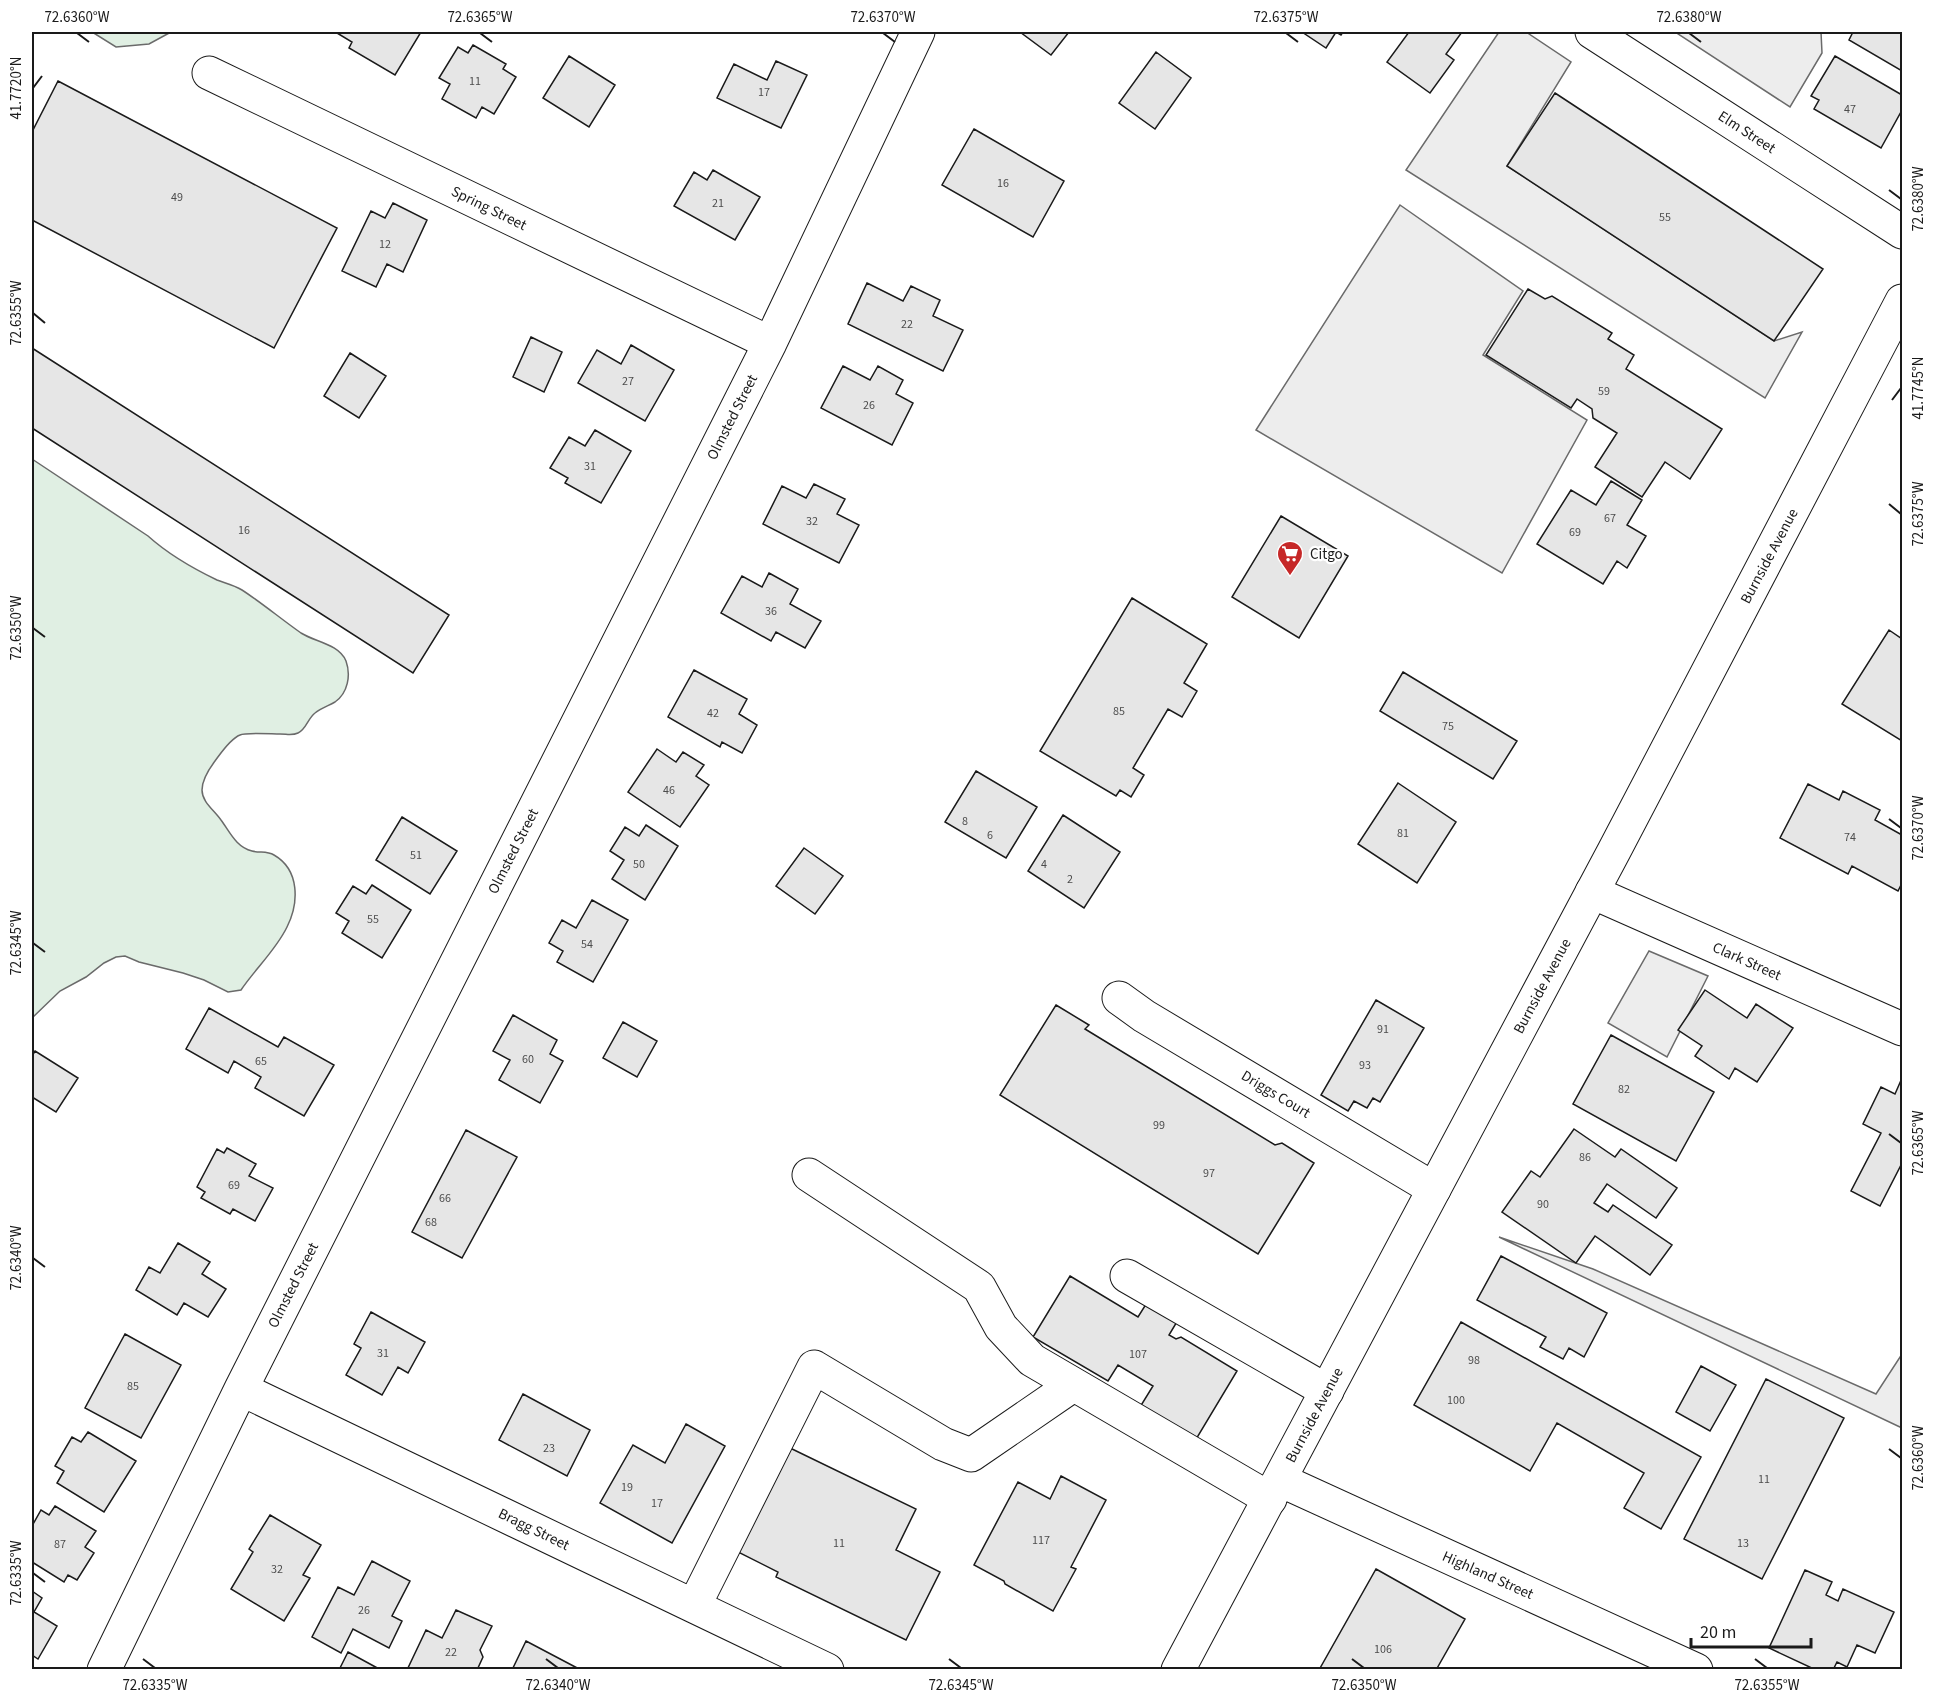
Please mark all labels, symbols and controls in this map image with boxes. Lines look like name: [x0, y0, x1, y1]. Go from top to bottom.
text: 72.6360°W: [44, 7, 110, 28]
text: 72.6365°W: [447, 7, 513, 28]
text: 72.6370°W: [850, 7, 916, 28]
text: 72.6375°W: [1253, 7, 1319, 28]
text: 72.6380°W: [1656, 7, 1722, 28]
text: 41.7720°N: [6, 56, 27, 120]
house number: 11: [469, 73, 481, 90]
house number: 17: [758, 84, 770, 101]
house number: 47: [1844, 101, 1856, 118]
street label: Elm Street: [1714, 106, 1780, 159]
text: 72.6380°W: [1908, 166, 1929, 232]
house number: 16: [997, 175, 1009, 192]
street label: Spring Street: [448, 181, 530, 236]
house number: 49: [171, 189, 183, 206]
house number: 21: [712, 195, 724, 212]
house number: 55: [1659, 209, 1671, 226]
house number: 12: [379, 236, 391, 253]
text: 72.6355°W: [6, 280, 27, 346]
house number: 22: [901, 316, 913, 333]
text: 41.7745°N: [1908, 356, 1929, 420]
street label: Olmsted Street: [702, 371, 763, 464]
house number: 27: [622, 373, 634, 390]
house number: 59: [1598, 383, 1610, 400]
house number: 26: [863, 397, 875, 414]
house number: 31: [584, 458, 596, 475]
text: 72.6375°W: [1908, 481, 1929, 547]
street label: Burnside Avenue: [1735, 505, 1803, 608]
house number: 67: [1604, 510, 1616, 527]
house number: 32: [806, 513, 818, 530]
house number: 16: [238, 522, 250, 539]
house number: 69: [1569, 524, 1581, 541]
supermarket icon: Citgo: [1275, 539, 1305, 577]
place label: Citgo: [1310, 544, 1343, 565]
text: 72.6350°W: [6, 595, 27, 661]
house number: 36: [765, 603, 777, 620]
house number: 85: [1113, 703, 1125, 720]
house number: 42: [707, 705, 719, 722]
house number: 75: [1442, 718, 1454, 735]
house number: 46: [663, 782, 675, 799]
text: 72.6370°W: [1908, 795, 1929, 861]
street label: Olmsted Street: [483, 805, 544, 898]
house number: 8: [962, 813, 968, 830]
house number: 81: [1397, 825, 1409, 842]
house number: 6: [987, 827, 993, 844]
house number: 74: [1844, 829, 1856, 846]
house number: 51: [410, 847, 422, 864]
house number: 50: [633, 856, 645, 873]
house number: 4: [1041, 856, 1047, 873]
house number: 2: [1067, 871, 1073, 888]
text: 72.6345°W: [6, 910, 27, 976]
house number: 55: [367, 911, 379, 928]
street label: Burnside Avenue: [1508, 935, 1576, 1038]
house number: 54: [581, 936, 593, 953]
street label: Clark Street: [1709, 937, 1784, 986]
house number: 91: [1377, 1021, 1389, 1038]
house number: 60: [522, 1051, 534, 1068]
house number: 65: [255, 1053, 267, 1070]
house number: 93: [1359, 1057, 1371, 1074]
street label: Driggs Court: [1237, 1065, 1314, 1123]
house number: 82: [1618, 1081, 1630, 1098]
text: 72.6365°W: [1908, 1110, 1929, 1176]
house number: 99: [1153, 1117, 1165, 1134]
house number: 86: [1579, 1149, 1591, 1166]
house number: 97: [1203, 1165, 1215, 1182]
house number: 69: [228, 1177, 240, 1194]
house number: 66: [439, 1190, 451, 1207]
house number: 90: [1537, 1196, 1549, 1213]
house number: 68: [425, 1214, 437, 1231]
text: 72.6340°W: [6, 1225, 27, 1291]
street label: Olmsted Street: [263, 1239, 324, 1332]
house number: 31: [377, 1345, 389, 1362]
house number: 107: [1129, 1346, 1147, 1363]
house number: 98: [1468, 1352, 1480, 1369]
street label: Burnside Avenue: [1280, 1364, 1348, 1467]
house number: 85: [127, 1378, 139, 1395]
house number: 100: [1447, 1392, 1465, 1409]
text: 72.6360°W: [1908, 1425, 1929, 1491]
house number: 23: [543, 1440, 555, 1457]
house number: 11: [1758, 1471, 1770, 1488]
house number: 19: [621, 1479, 633, 1496]
house number: 17: [651, 1495, 663, 1512]
street label: Bragg Street: [495, 1503, 573, 1556]
house number: 117: [1032, 1532, 1050, 1549]
house number: 11: [833, 1535, 845, 1552]
house number: 13: [1737, 1535, 1749, 1552]
house number: 87: [54, 1536, 66, 1553]
text: 72.6335°W: [6, 1540, 27, 1606]
street label: Highland Street: [1439, 1546, 1537, 1605]
house number: 32: [271, 1561, 283, 1578]
house number: 26: [358, 1602, 370, 1619]
scale bar: [1691, 1611, 1811, 1649]
text: 20 m: [1700, 1620, 1736, 1645]
house number: 106: [1374, 1641, 1392, 1658]
house number: 22: [445, 1644, 457, 1661]
text: 72.6335°W: [122, 1675, 188, 1696]
text: 72.6340°W: [525, 1675, 591, 1696]
text: 72.6345°W: [928, 1675, 994, 1696]
text: 72.6350°W: [1331, 1675, 1397, 1696]
text: 72.6355°W: [1734, 1675, 1800, 1696]

